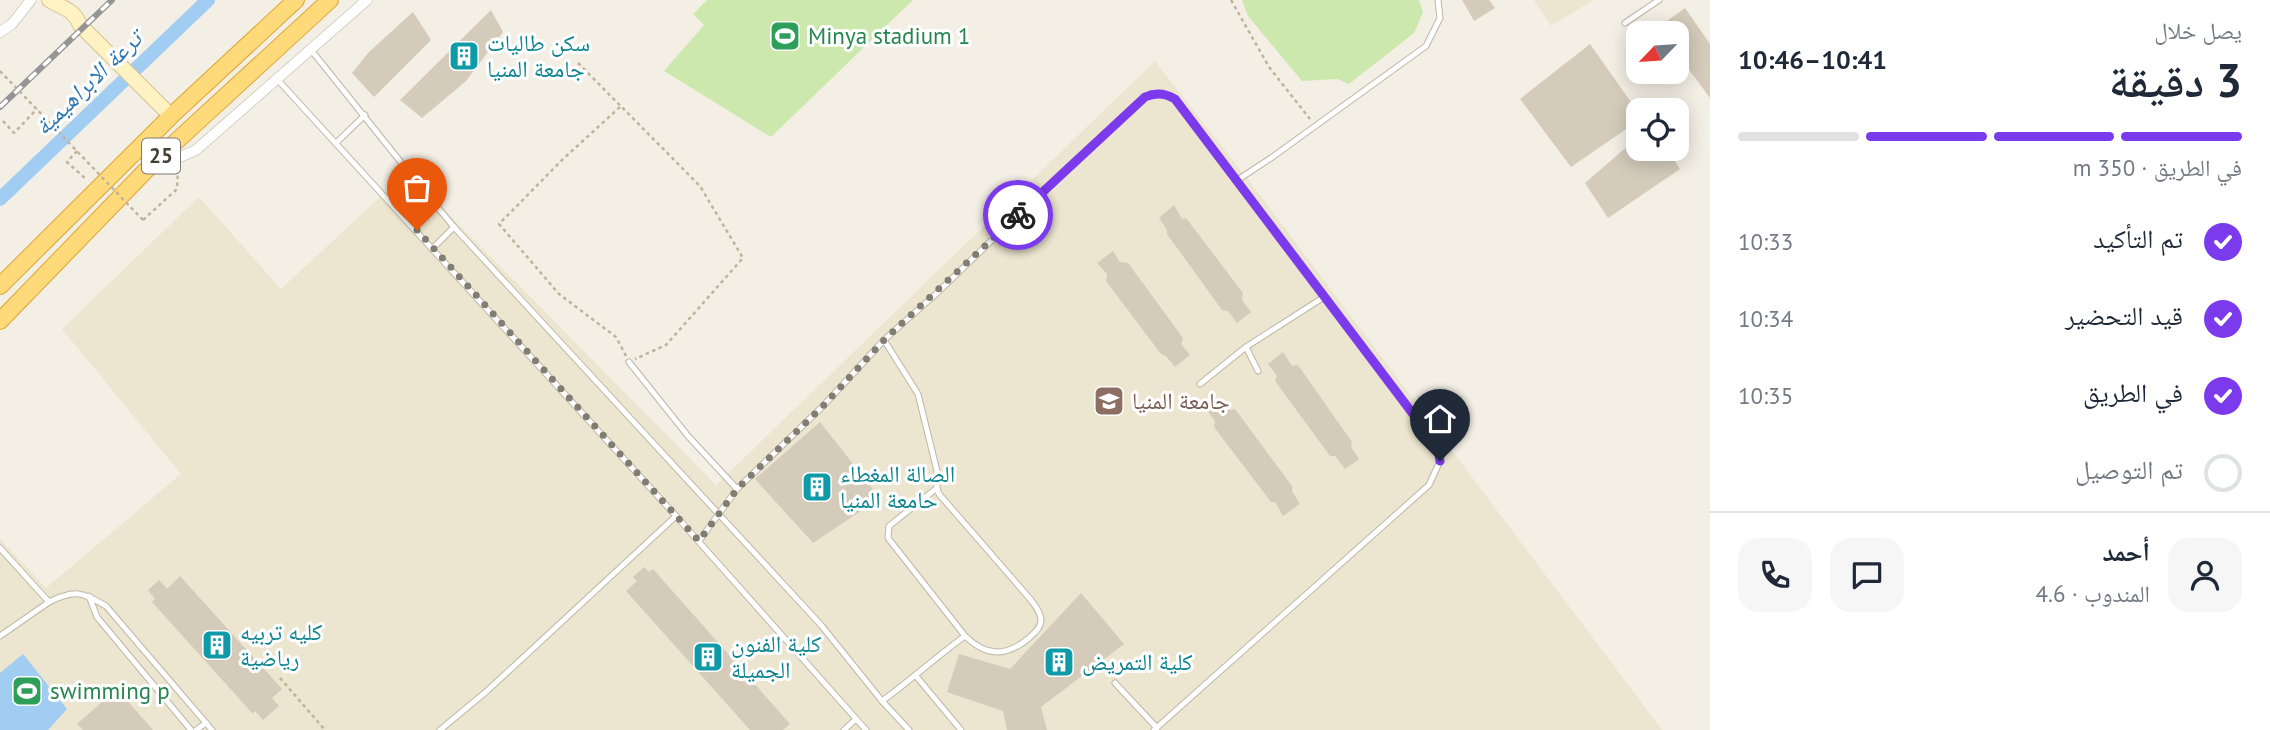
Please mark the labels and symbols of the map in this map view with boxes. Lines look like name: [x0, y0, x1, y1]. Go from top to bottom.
sports icon: Minya stadium 1: [768, 19, 802, 53]
water label: ترعة الابراهيمية: [27, 20, 151, 142]
place label: Minya stadium 1: [808, 21, 970, 50]
north arrow: [1626, 21, 1689, 84]
place label: سكن طاليات جامعة المنيا: [487, 28, 590, 83]
building icon: سكن طاليات جامعة المنيا: [447, 39, 481, 73]
road number: 25: [142, 138, 180, 174]
pin: [387, 158, 447, 230]
courier: [983, 180, 1053, 250]
school or university icon: جامعة المنيا: [1092, 384, 1126, 418]
place label: جامعة المنيا: [1132, 386, 1230, 415]
pin: [1410, 389, 1470, 461]
place label: الصالة المغطاء حامعة المنيا: [840, 459, 955, 514]
building icon: الصالة المغطاء حامعة المنيا: [800, 470, 834, 504]
place label: كليه تربيه رياضية: [240, 617, 323, 672]
building icon: كليه تربيه رياضية: [200, 628, 234, 662]
place label: كلية الفنون الجميلة: [731, 629, 822, 684]
building icon: كلية الفنون الجميلة: [691, 640, 725, 674]
building icon: كلية التمريض: [1042, 645, 1076, 679]
place label: كلية التمريض: [1082, 647, 1193, 676]
sports icon: swimming p: [10, 674, 44, 708]
place label: swimming p: [50, 676, 170, 705]

